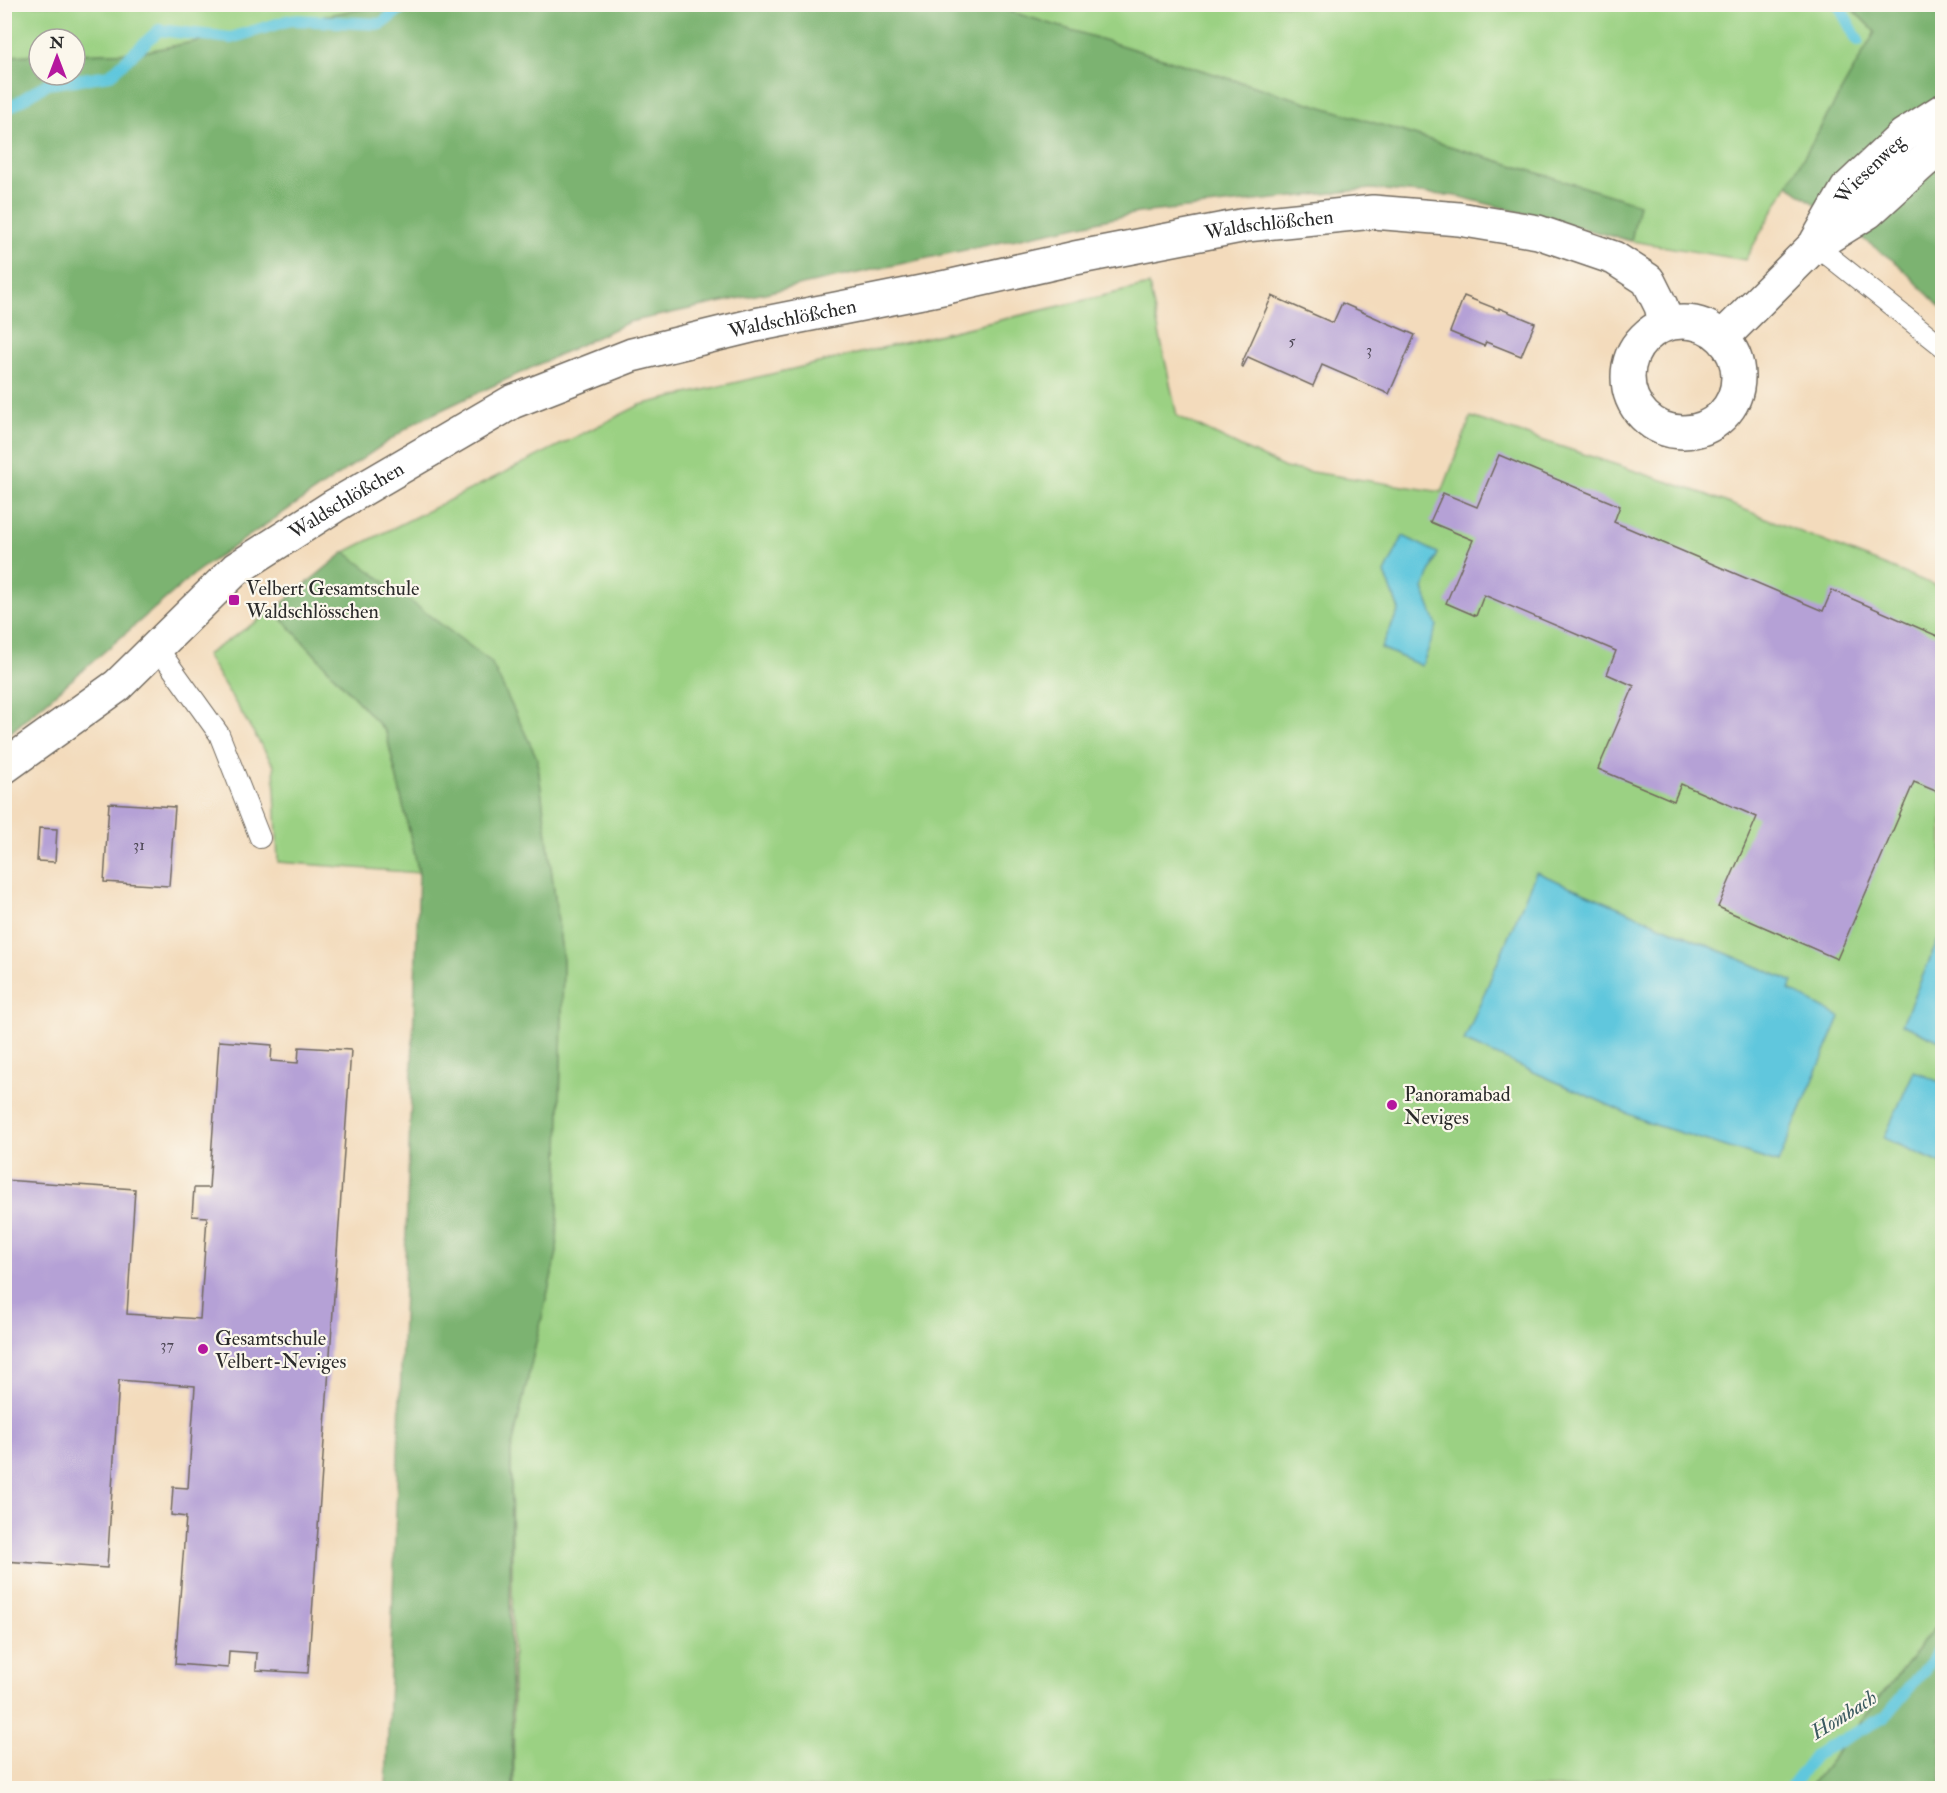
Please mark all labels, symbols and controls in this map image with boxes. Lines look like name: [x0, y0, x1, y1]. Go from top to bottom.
north arrow: [27, 27, 87, 87]
text: N: [49, 33, 65, 53]
street label: Wiesenweg: [1828, 128, 1911, 209]
street label: Waldschlößchen: [1201, 204, 1335, 245]
street label: Waldschlößchen: [725, 293, 858, 344]
house number: 5: [1288, 331, 1296, 351]
house number: 3: [1366, 340, 1372, 360]
street label: Waldschlößchen: [283, 456, 408, 545]
place label: Velbert Gesamtschule Waldschlösschen: [245, 576, 419, 624]
marker: Velbert Gesamtschule Waldschlösschen: [227, 593, 241, 607]
house number: 31: [133, 835, 145, 855]
place label: Panoramabad Neviges: [1404, 1082, 1511, 1130]
marker: Panoramabad Neviges: [1385, 1098, 1399, 1112]
place label: Gesamtschule Velbert-Neviges: [215, 1326, 346, 1374]
house number: 37: [160, 1335, 174, 1355]
marker: Gesamtschule Velbert-Neviges: [196, 1342, 210, 1356]
water label: Hombach: [1805, 1684, 1882, 1746]

